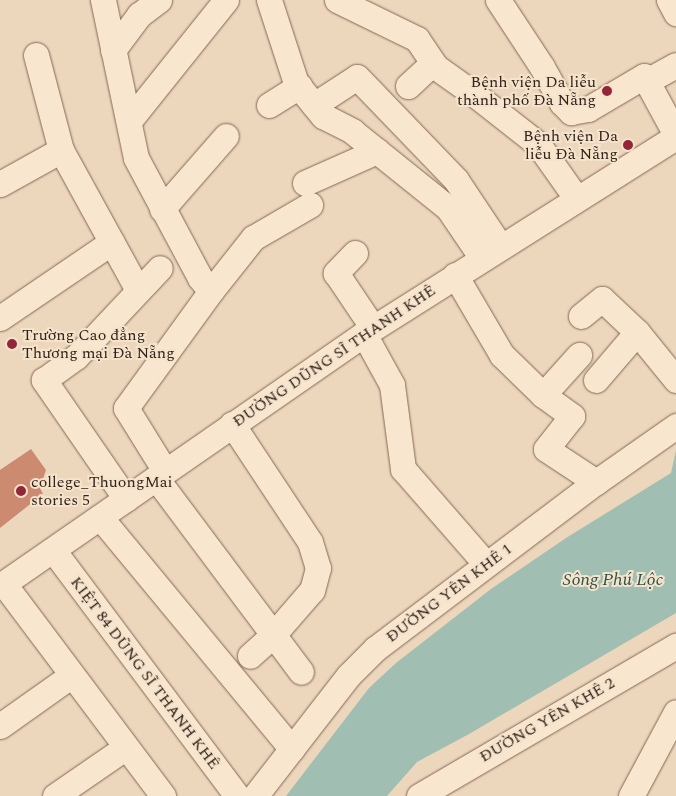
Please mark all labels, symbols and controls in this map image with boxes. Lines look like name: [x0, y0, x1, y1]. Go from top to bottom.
place label: Bệnh viện Da liễu thành phố Đà Nẵng: [457, 72, 596, 110]
marker: Bệnh viện Da liễu thành phố Đà Nẵng: [600, 84, 614, 98]
place label: Bệnh viện Da liễu Đà Nẵng: [523, 126, 618, 164]
marker: Bệnh viện Da liễu Đà Nẵng: [622, 139, 634, 151]
street label: ĐƯỜNG DŨNG SĨ THANH KHÊ: [229, 281, 439, 431]
place label: Trường Cao đẳng Thương mại Đà Nẵng: [22, 325, 175, 363]
marker: Trường Cao đẳng Thương mại Đà Nẵng: [6, 338, 18, 350]
place label: college_ThuongMai stories 5: [31, 472, 173, 510]
marker: college_ThuongMai stories 5: [15, 485, 27, 497]
street label: ĐƯỜNG YÊN KHÊ 1: [382, 539, 516, 647]
water label: Sông Phú Lộc: [563, 569, 663, 591]
street label: KIỆT 84 DŨNG SĨ THANH KHÊ: [66, 573, 224, 773]
street label: ĐƯỜNG YÊN KHÊ 2: [476, 673, 618, 767]

